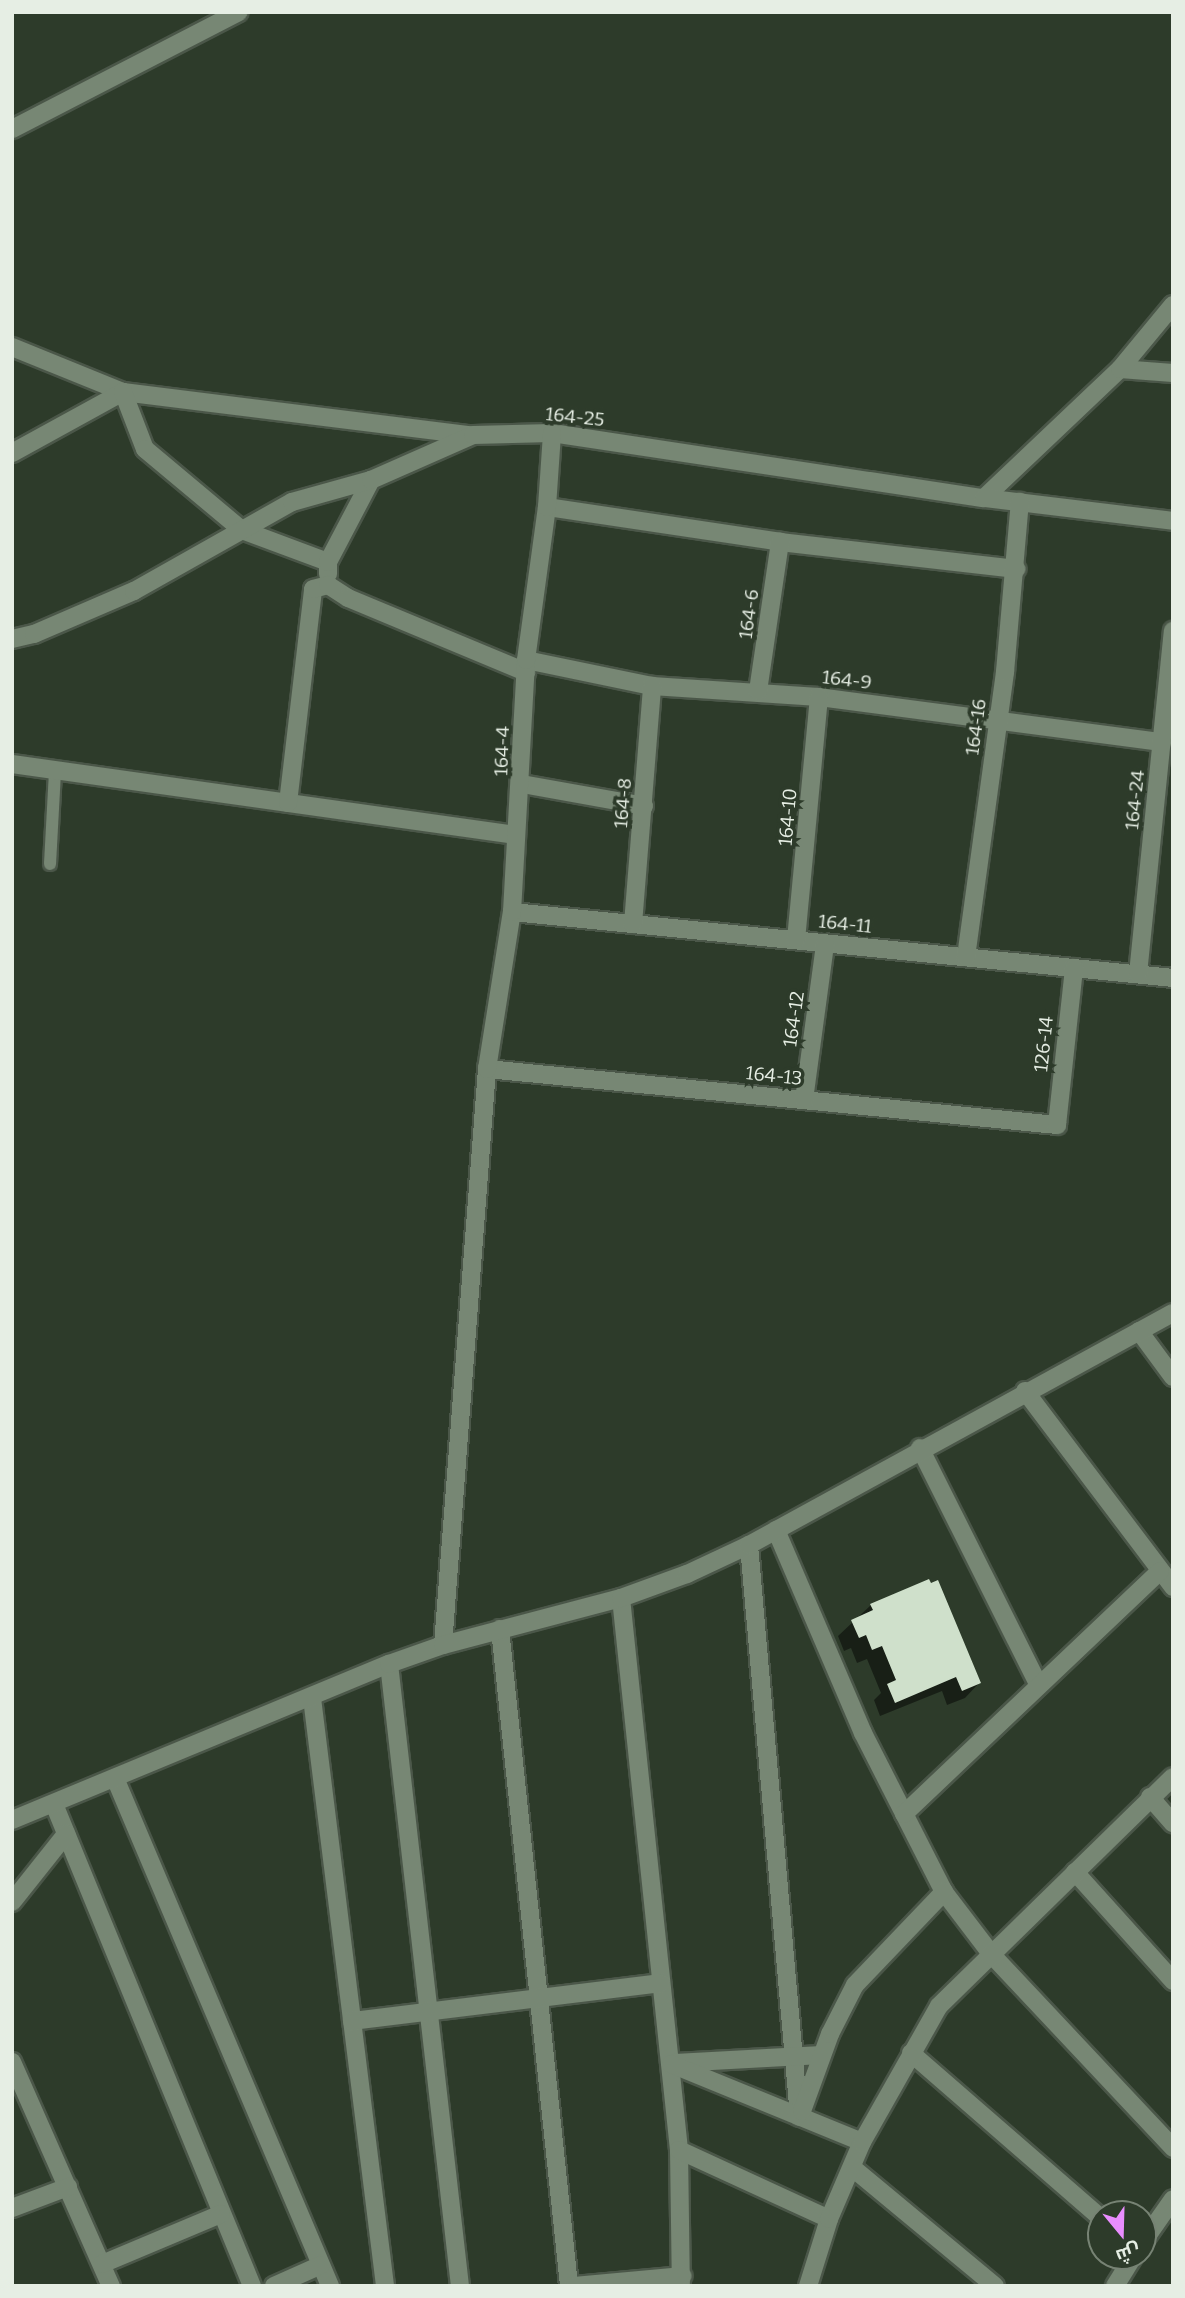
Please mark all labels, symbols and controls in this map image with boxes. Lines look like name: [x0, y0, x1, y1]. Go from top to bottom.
street label: 164-25: [545, 403, 605, 431]
street label: 164-6: [734, 588, 764, 640]
street label: 164-9: [821, 666, 873, 694]
street label: 164-16: [961, 697, 991, 757]
street label: 164-4: [490, 726, 514, 776]
street label: 164-24: [1121, 769, 1149, 831]
street label: 164-8: [609, 777, 637, 829]
street label: 164-10: [774, 787, 802, 847]
street label: 164-11: [817, 910, 873, 938]
street label: 164-12: [779, 990, 809, 1048]
street label: 126-14: [1030, 1015, 1058, 1073]
street label: 164-13: [745, 1062, 803, 1090]
north arrow: [1087, 2200, 1157, 2270]
text: ش: [1113, 2239, 1144, 2268]

